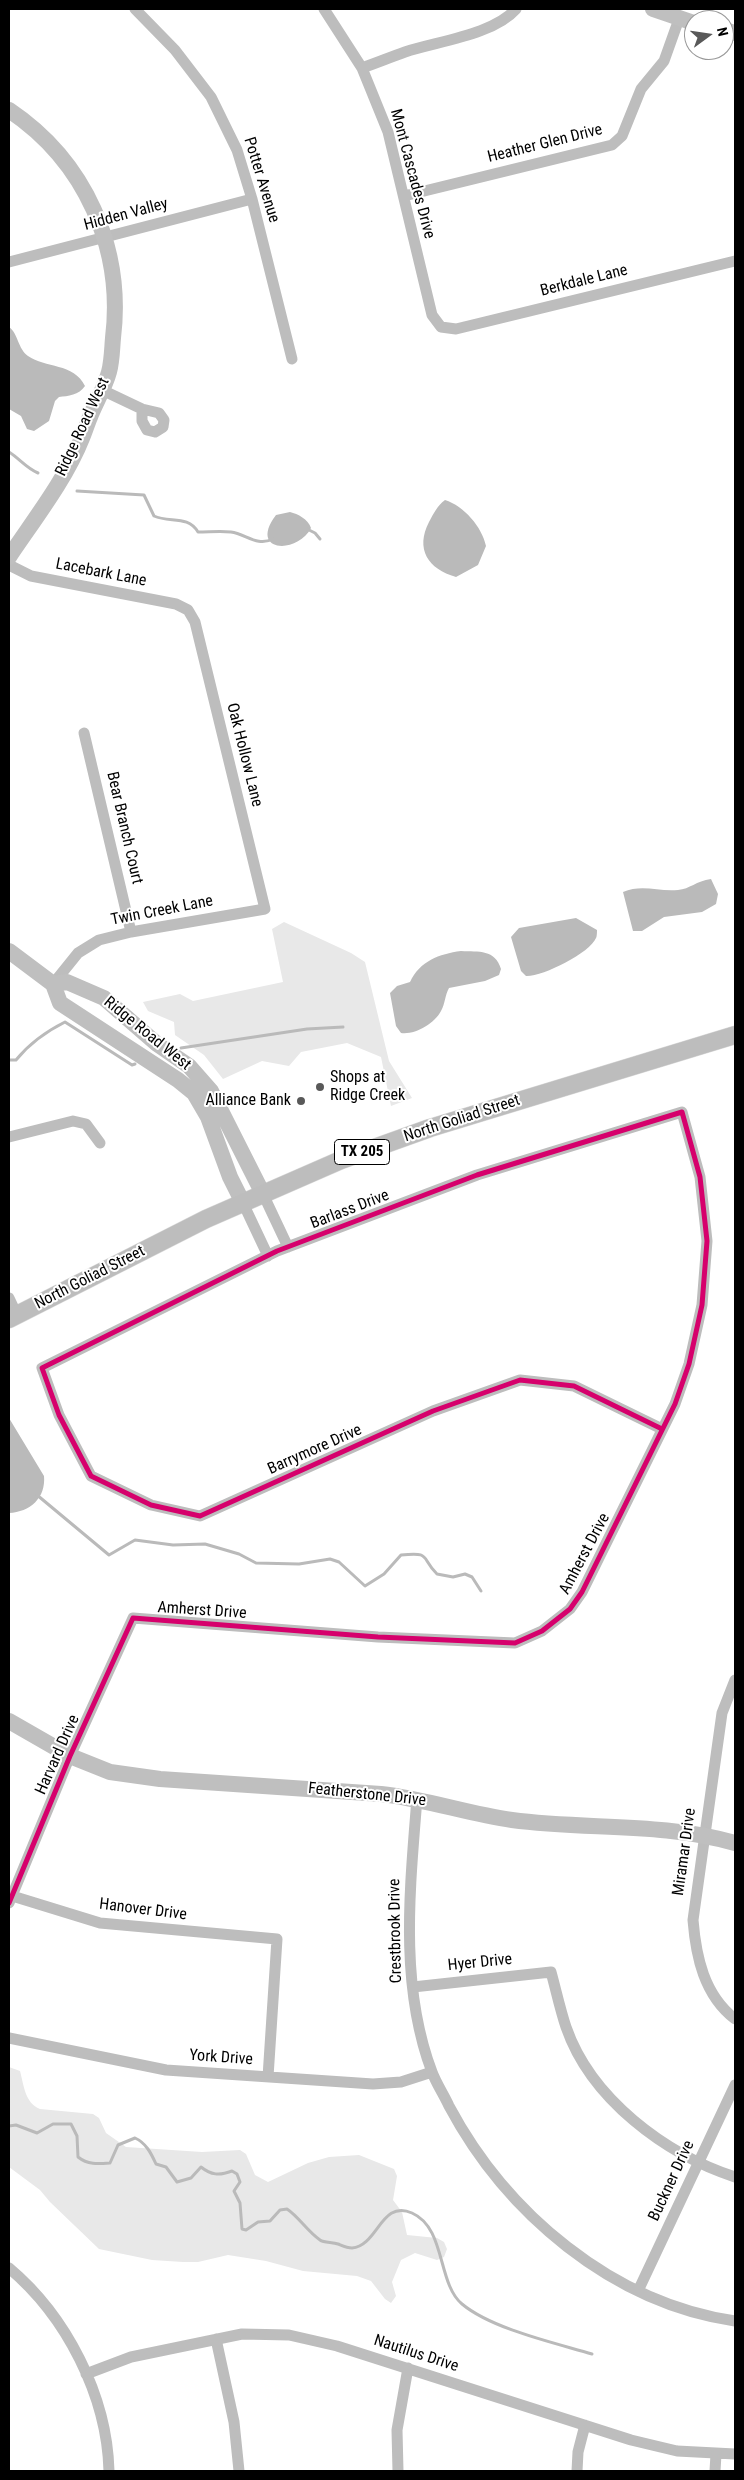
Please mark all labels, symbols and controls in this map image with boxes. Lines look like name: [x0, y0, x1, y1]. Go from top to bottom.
north arrow: [684, 10, 734, 60]
text: N: [714, 26, 731, 38]
street label: Mont Cascades Drive: [385, 107, 439, 241]
street label: Heather Glen Drive: [486, 120, 604, 168]
street label: Potter Avenue: [239, 135, 283, 225]
street label: Hidden Valley: [82, 195, 170, 235]
street label: Berkdale Lane: [538, 261, 630, 301]
street label: Ridge Road West: [52, 375, 114, 479]
street label: Lacebark Lane: [54, 555, 148, 591]
street label: Oak Hollow Lane: [222, 701, 266, 809]
street label: Bear Branch Court: [102, 770, 146, 886]
street label: Twin Creek Lane: [109, 892, 215, 930]
street label: Ridge Road West: [100, 993, 194, 1075]
place label: Shops at Ridge Creek: [330, 1068, 405, 1106]
marker: Shops at Ridge Creek: [314, 1081, 326, 1093]
place label: Alliance Bank: [205, 1091, 291, 1111]
street label: North Goliad Street: [402, 1091, 522, 1147]
marker: Alliance Bank: [295, 1095, 307, 1107]
road number: TX 205: [334, 1140, 390, 1164]
street label: Barlass Drive: [308, 1186, 392, 1234]
street label: North Goliad Street: [32, 1242, 148, 1314]
street label: Barrymore Drive: [265, 1421, 365, 1479]
street label: Amherst Drive: [556, 1510, 614, 1598]
street label: Amherst Drive: [157, 1598, 247, 1624]
street label: Harvard Drive: [32, 1712, 84, 1798]
street label: Featherstone Drive: [307, 1779, 427, 1811]
street label: Miramar Drive: [669, 1807, 701, 1897]
street label: Crestbrook Drive: [385, 1878, 407, 1984]
street label: Hanover Drive: [98, 1895, 188, 1925]
street label: Hyer Drive: [447, 1950, 513, 1976]
street label: York Drive: [189, 2046, 253, 2070]
street label: Buckner Drive: [645, 2138, 699, 2224]
street label: Nautilus Drive: [371, 2331, 461, 2377]

